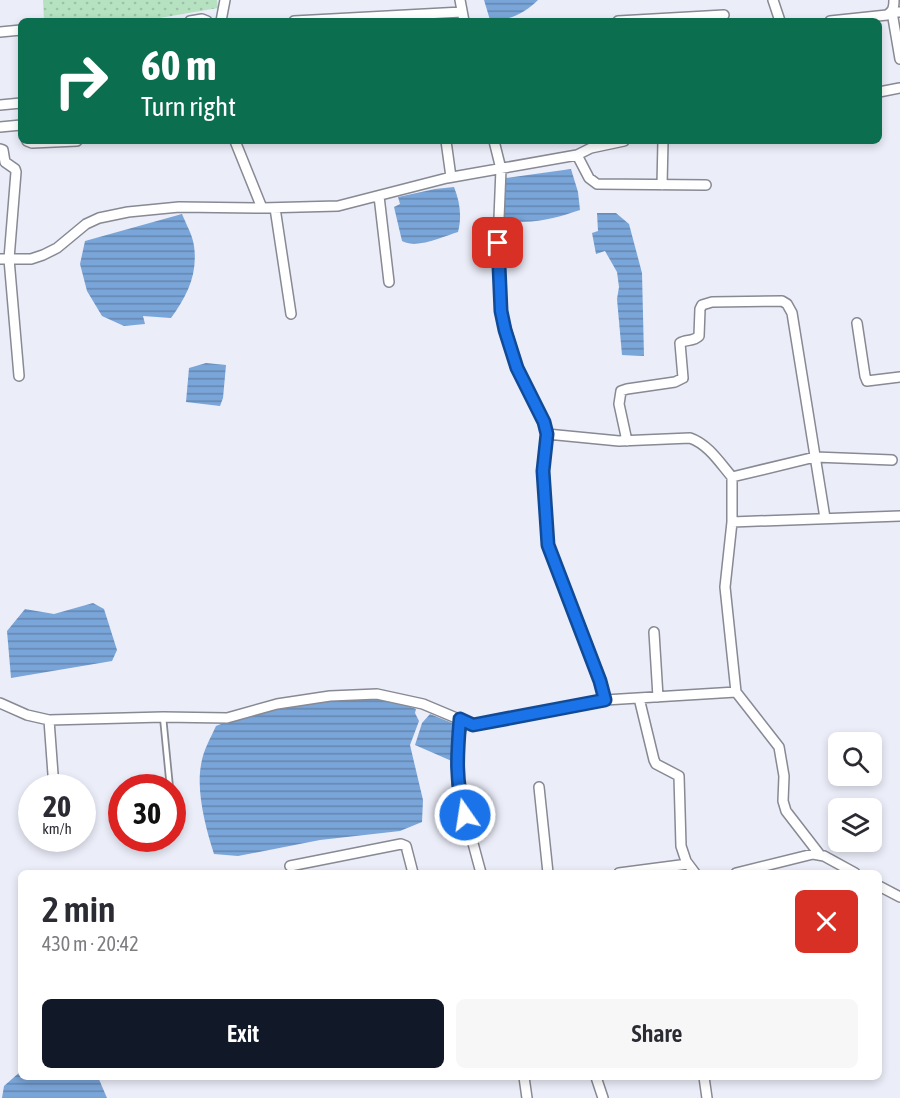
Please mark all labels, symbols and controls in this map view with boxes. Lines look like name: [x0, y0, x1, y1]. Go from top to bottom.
text: 60 m: [141, 41, 216, 89]
icon: right: [42, 42, 120, 120]
text: Turn right: [141, 91, 236, 122]
pin: [472, 217, 523, 268]
icon: arrive: [481, 226, 514, 259]
map controls: [828, 732, 882, 852]
button: search: [828, 732, 882, 786]
speed limit sign: 30: [108, 774, 186, 852]
position arrow: [433, 783, 497, 847]
text: 20: [43, 789, 71, 823]
button: layers: [828, 798, 882, 852]
text: km/h: [42, 820, 72, 837]
text: 2 min: [42, 888, 116, 930]
button: close: [795, 890, 858, 953]
text: 430 m · 20:42: [42, 932, 139, 955]
button: Exit: [42, 999, 444, 1068]
button: Share: [456, 999, 858, 1068]

